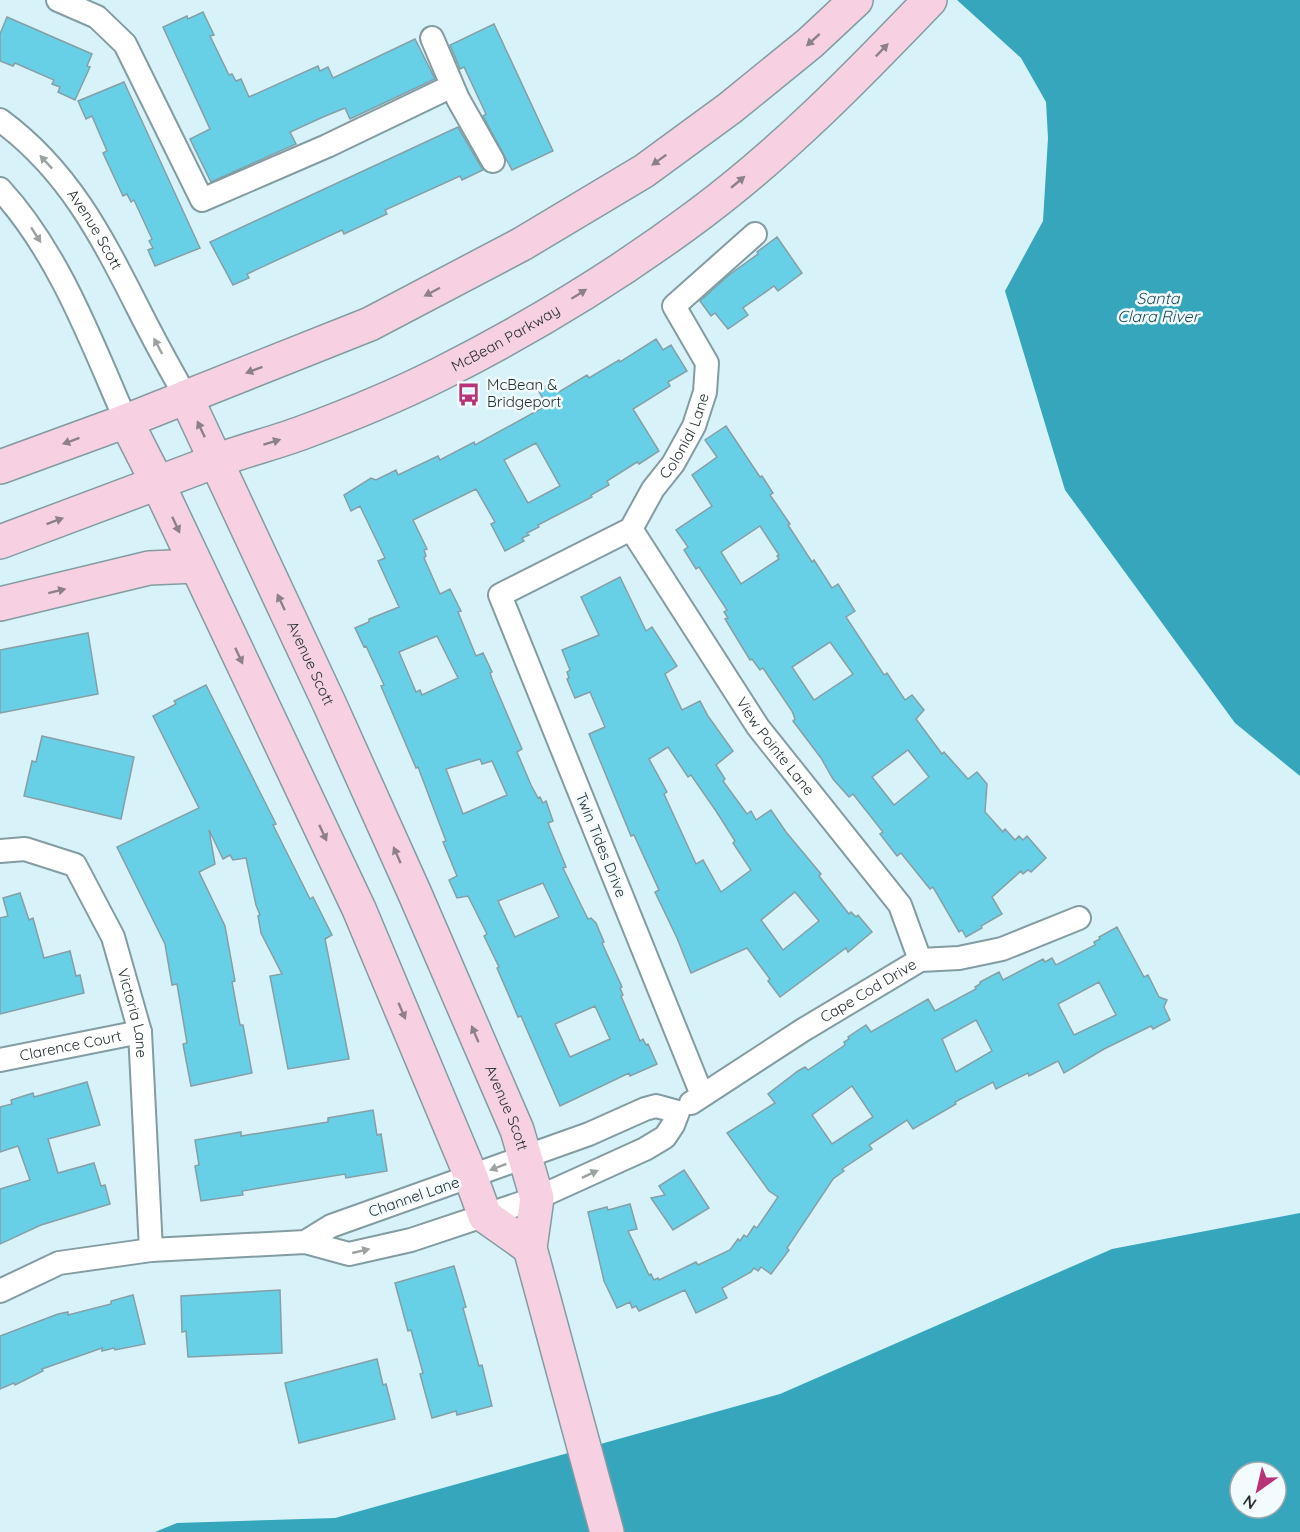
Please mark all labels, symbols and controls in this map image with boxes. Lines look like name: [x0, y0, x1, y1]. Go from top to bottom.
one-way arrow: [806, 33, 821, 46]
one-way arrow: [875, 43, 889, 58]
one-way arrow: [652, 153, 667, 165]
one-way arrow: [40, 155, 54, 169]
one-way arrow: [730, 176, 745, 189]
street label: Avenue Scott: [63, 185, 127, 273]
one-way arrow: [30, 227, 41, 243]
one-way arrow: [424, 287, 441, 297]
water label: Santa Clara River: [1117, 288, 1201, 326]
one-way arrow: [571, 289, 587, 300]
street label: McBean Parkway: [448, 300, 563, 376]
one-way arrow: [153, 337, 163, 355]
one-way arrow: [245, 366, 263, 375]
place label: McBean & Bridgeport: [487, 375, 561, 411]
bus stop icon: McBean & Bridgeport: [456, 381, 482, 407]
street label: Colonial Lane: [655, 391, 713, 483]
one-way arrow: [197, 420, 206, 437]
one-way arrow: [62, 437, 80, 446]
one-way arrow: [263, 437, 281, 446]
one-way arrow: [46, 516, 64, 526]
one-way arrow: [172, 516, 181, 533]
one-way arrow: [48, 585, 66, 595]
one-way arrow: [276, 593, 285, 610]
street label: Avenue Scott: [283, 618, 339, 708]
one-way arrow: [235, 648, 244, 665]
street label: View Pointe Lane: [732, 693, 819, 799]
street label: Twin Tides Drive: [572, 790, 631, 900]
one-way arrow: [318, 824, 327, 841]
one-way arrow: [393, 847, 402, 864]
street label: Cape Cod Drive: [817, 954, 920, 1026]
street label: Victoria Lane: [113, 966, 151, 1058]
one-way arrow: [397, 1002, 407, 1020]
one-way arrow: [470, 1025, 480, 1043]
street label: Clarence Court: [18, 1026, 123, 1065]
street label: Avenue Scott: [481, 1062, 533, 1153]
one-way arrow: [488, 1162, 506, 1172]
one-way arrow: [582, 1170, 599, 1179]
street label: Channel Lane: [366, 1172, 462, 1221]
one-way arrow: [352, 1246, 371, 1256]
north arrow: [1228, 1460, 1288, 1520]
text: N: [1239, 1491, 1260, 1514]

